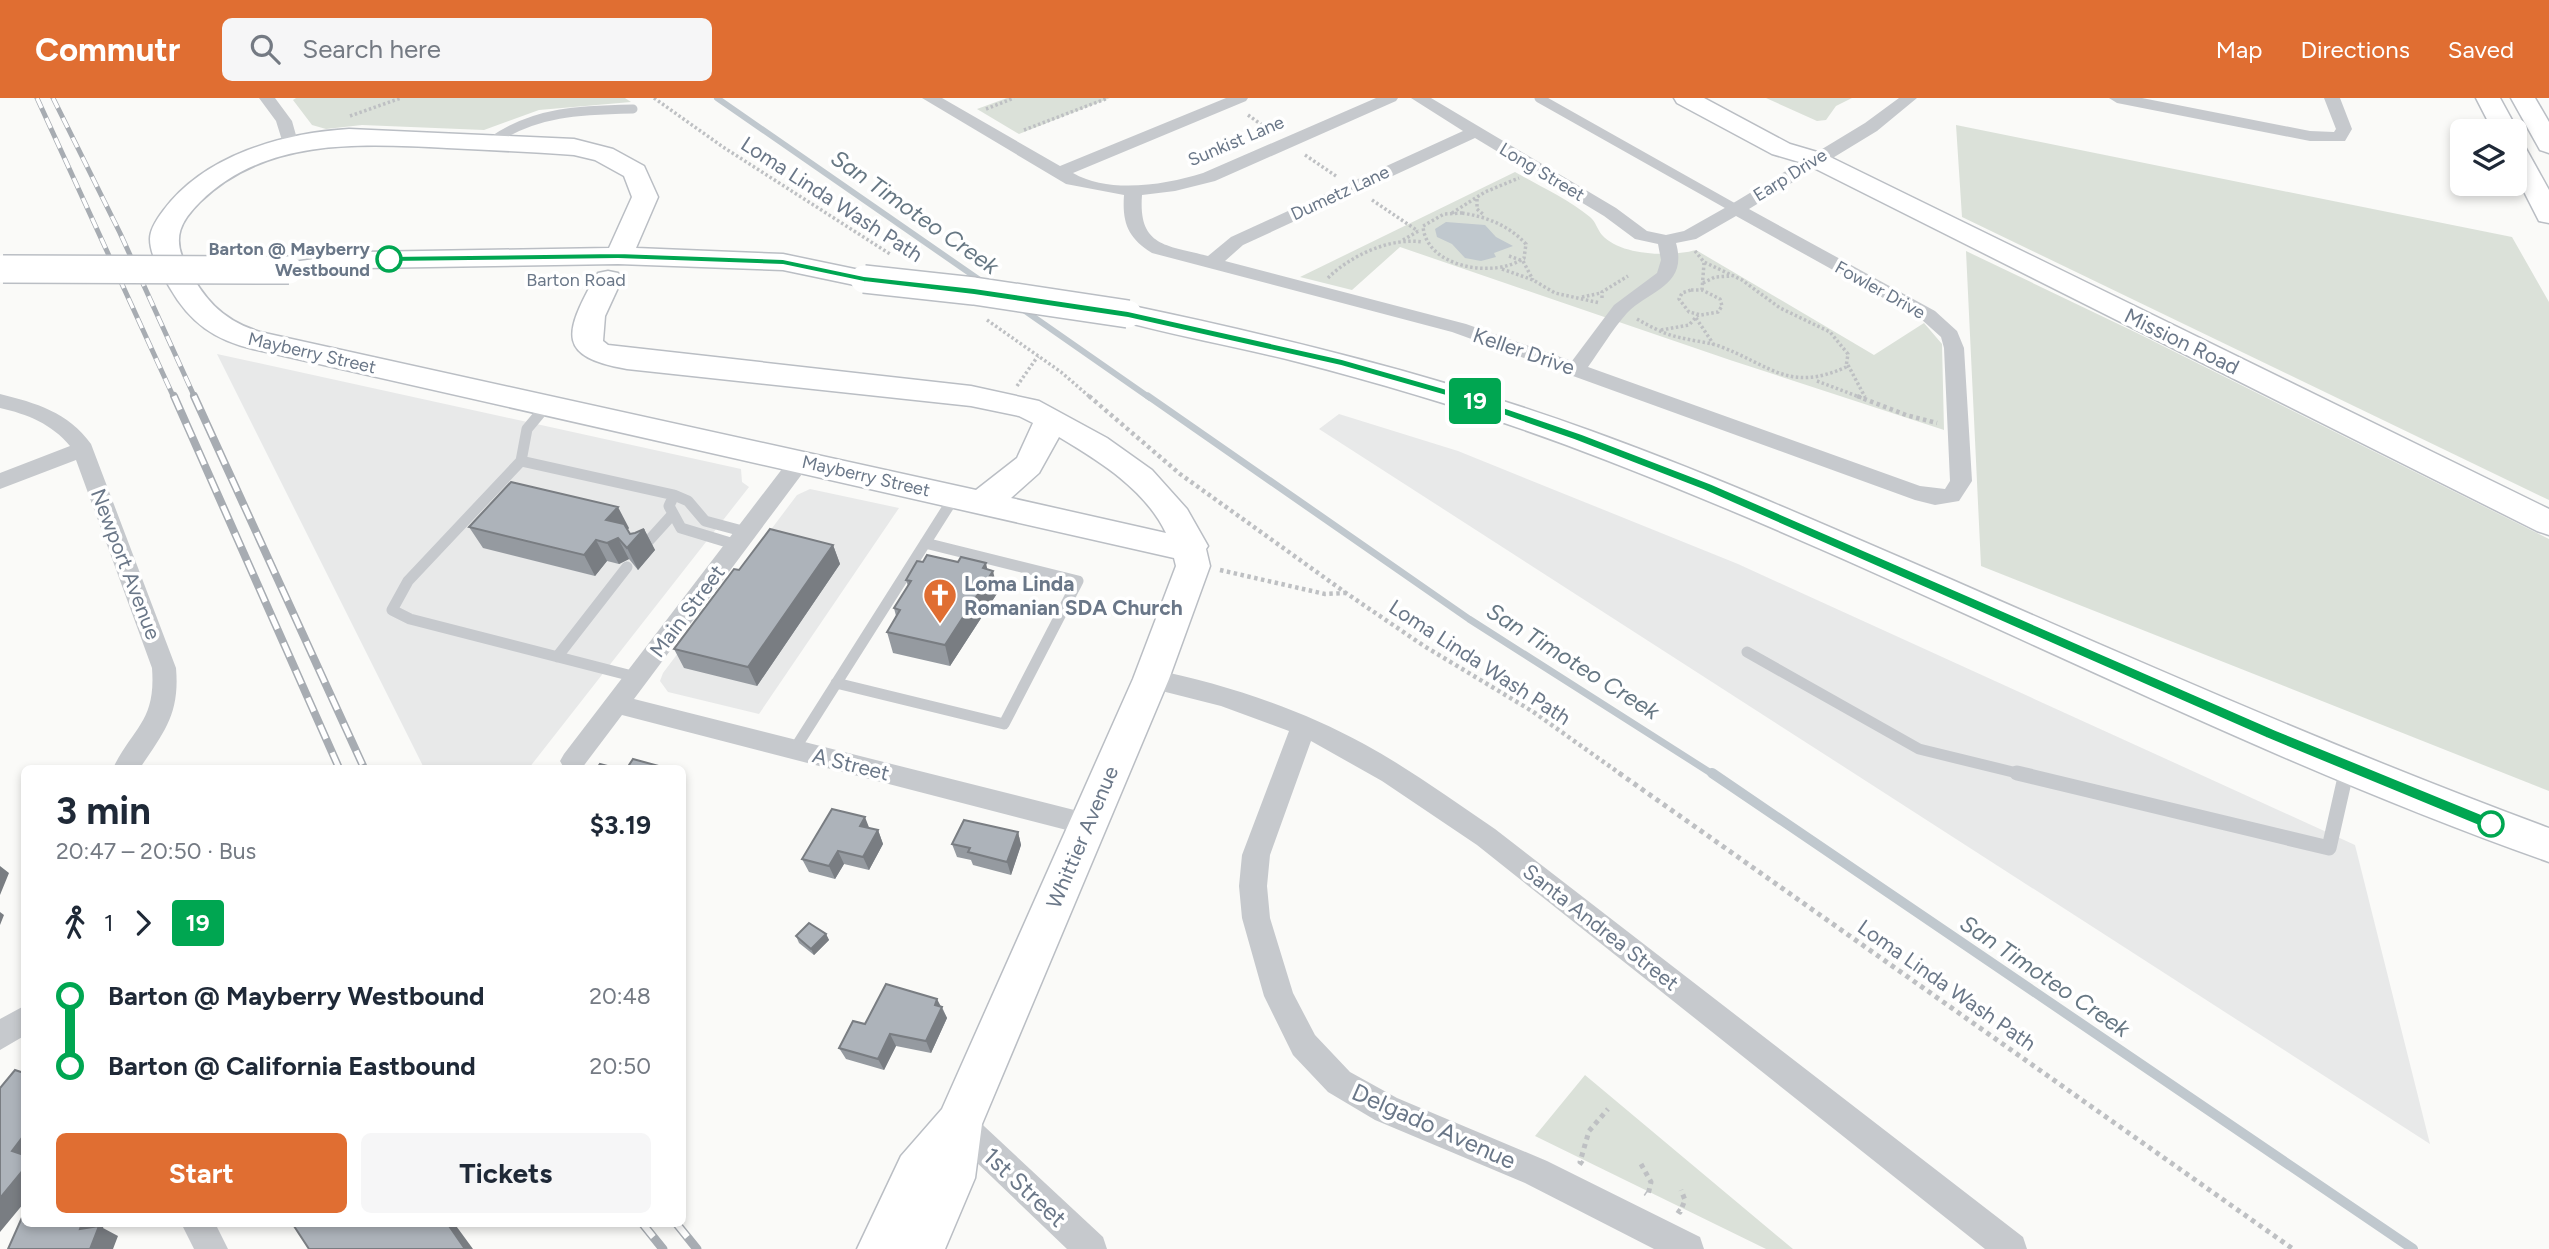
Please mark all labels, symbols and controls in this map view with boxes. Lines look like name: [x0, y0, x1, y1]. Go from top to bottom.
search box: [222, 18, 712, 81]
text: Commutr: [35, 30, 180, 69]
icon: search: [246, 30, 284, 68]
text: Search here: [302, 33, 441, 65]
text: Map: [2216, 35, 2262, 64]
text: Directions: [2300, 35, 2410, 64]
text: Saved: [2448, 35, 2514, 64]
street label: Sunkist Lane: [1185, 111, 1287, 171]
map controls: [2450, 119, 2527, 196]
button: layers: [2450, 119, 2527, 196]
street label: Loma Linda Wash Path: [736, 131, 928, 267]
street label: Long Street: [1496, 138, 1589, 206]
water label: San Timoteo Creek: [826, 144, 1005, 281]
street label: Earp Drive: [1749, 144, 1831, 206]
street label: Dumetz Lane: [1287, 161, 1393, 225]
place label: Barton @ Mayberry Westbound: [209, 238, 371, 281]
marker: Barton @ Mayberry Westbound: [376, 246, 402, 272]
street label: Fowler Drive: [1831, 256, 1929, 324]
street label: Barton Road: [526, 269, 626, 291]
street label: Mission Road: [2121, 302, 2243, 380]
street label: Keller Drive: [1470, 322, 1578, 380]
street label: Mayberry Street: [246, 328, 378, 378]
line badge: 19: [1444, 378, 1506, 424]
text: 19: [1463, 386, 1487, 415]
street label: Mayberry Street: [800, 451, 932, 501]
street label: Newport Avenue: [86, 485, 166, 643]
street label: Main Street: [644, 560, 730, 662]
place label: Loma Linda Romanian SDA Church: [964, 571, 1183, 620]
church icon: Loma Linda Romanian SDA Church: [921, 576, 959, 625]
street label: Loma Linda Wash Path: [1384, 594, 1576, 730]
water label: San Timoteo Creek: [1481, 597, 1665, 726]
street label: A Street: [810, 742, 892, 786]
street label: Whittier Avenue: [1041, 762, 1123, 912]
text: 3 min: [56, 788, 151, 834]
text: $3.19: [590, 809, 651, 841]
unlabelled marker: [2478, 811, 2504, 837]
text: 20:47 – 20:50 · Bus: [56, 837, 256, 865]
street label: Santa Andrea Street: [1518, 858, 1684, 996]
icon: walk: [56, 904, 94, 942]
icon: forward: [124, 904, 162, 942]
text: 19: [186, 908, 210, 937]
text: 1: [104, 909, 114, 937]
water label: San Timoteo Creek: [1955, 909, 2136, 1044]
street label: Loma Linda Wash Path: [1853, 914, 2041, 1056]
text: Barton @ Mayberry Westbound: [108, 980, 485, 1012]
text: 20:48: [589, 982, 651, 1010]
text: Barton @ California Eastbound: [108, 1050, 476, 1082]
text: 20:50: [590, 1052, 651, 1080]
street label: Delgado Avenue: [1348, 1077, 1520, 1175]
button: Start: [56, 1133, 347, 1213]
button: Tickets: [361, 1133, 651, 1213]
street label: 1st Street: [977, 1141, 1073, 1233]

